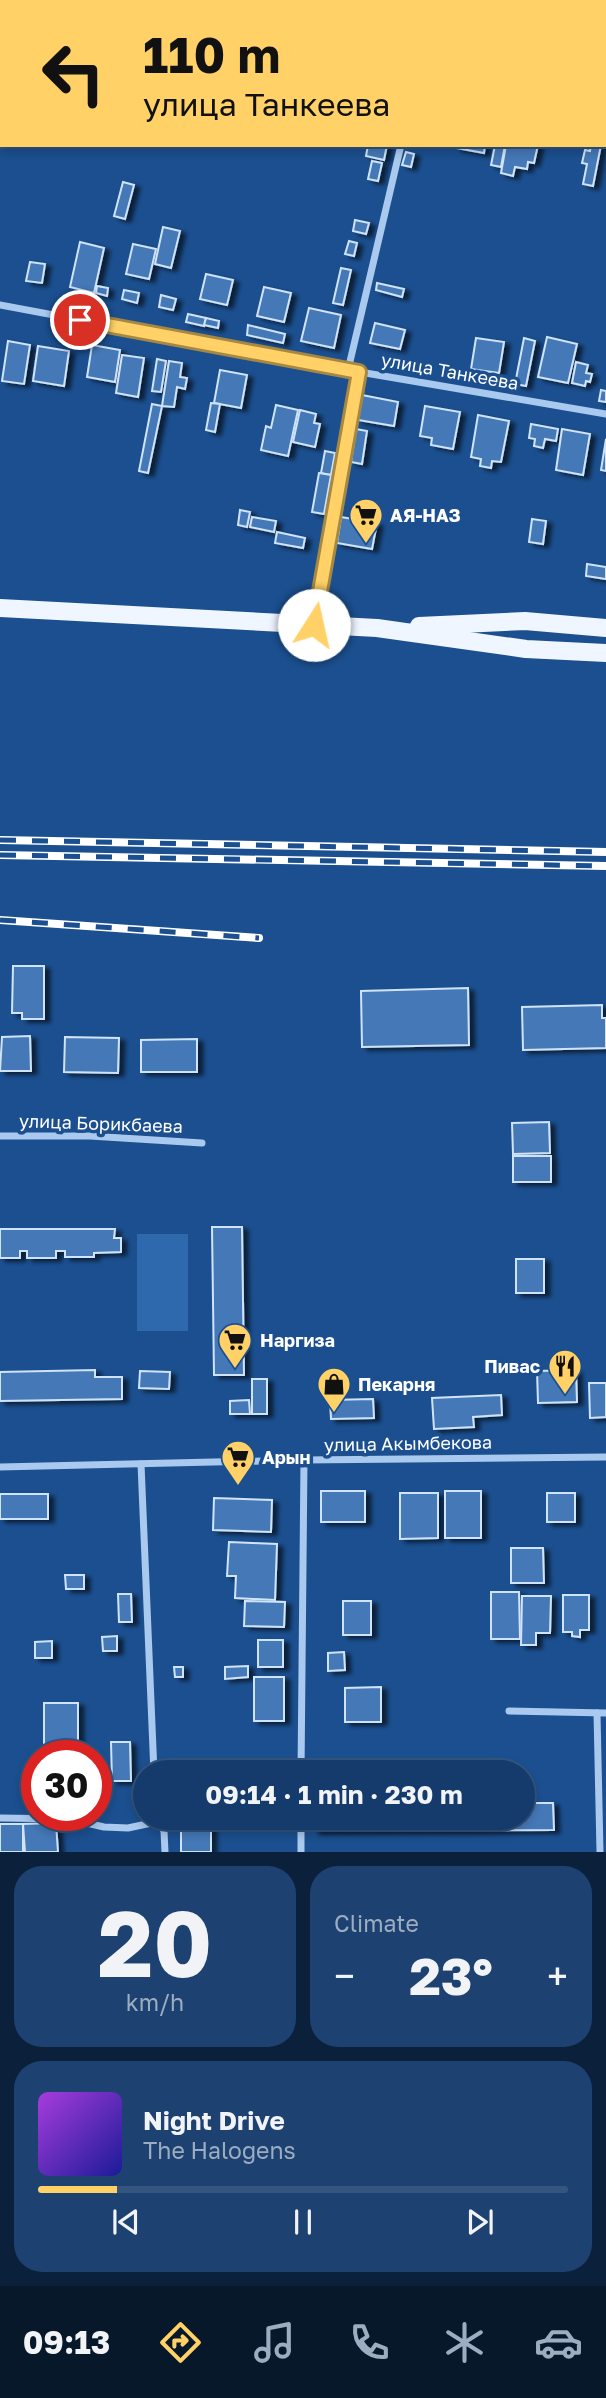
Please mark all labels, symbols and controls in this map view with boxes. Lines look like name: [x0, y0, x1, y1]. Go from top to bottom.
text: 110 m: [143, 25, 280, 84]
icon: left: [28, 28, 119, 119]
text: улица Танкеева: [143, 85, 390, 123]
pin: [50, 290, 110, 350]
icon: arrive: [61, 301, 99, 339]
street label: улица Танкеева: [380, 348, 520, 394]
supermarket icon: АЯ-НАЗ: [347, 496, 385, 545]
place label: АЯ-НАЗ: [390, 504, 460, 526]
position arrow: [277, 588, 351, 662]
street label: улица Борикбаева: [19, 1109, 183, 1137]
supermarket icon: Наргиза: [216, 1321, 254, 1370]
place label: Наргиза: [260, 1329, 335, 1351]
restaurant icon: Пивас: [546, 1347, 584, 1396]
place label: Пивас: [484, 1355, 540, 1377]
shop icon: Пекарня: [315, 1365, 353, 1414]
place label: Пекарня: [358, 1373, 435, 1395]
street label: улица Акымбекова: [324, 1431, 492, 1455]
supermarket icon: Арын: [219, 1438, 257, 1487]
place label: Арын: [262, 1446, 311, 1468]
speed limit sign: 30: [21, 1740, 112, 1831]
text: 09:14 · 1 min · 230 m: [205, 1779, 463, 1810]
text: 20: [98, 1888, 212, 1997]
text: Climate: [334, 1909, 419, 1937]
text: 23°: [409, 1944, 493, 2006]
text: −: [334, 1953, 355, 1998]
text: +: [547, 1953, 568, 1998]
text: km/h: [126, 1988, 184, 2016]
text: Night Drive: [143, 2105, 285, 2136]
text: The Halogens: [143, 2136, 296, 2164]
icon: previous: [107, 2203, 145, 2241]
icon: pause: [284, 2203, 322, 2241]
icon: next: [461, 2203, 499, 2241]
icon: directions: [156, 2318, 205, 2367]
icon: music: [250, 2318, 299, 2367]
icon: phone: [345, 2318, 394, 2367]
icon: climate: [440, 2318, 489, 2367]
icon: car: [534, 2318, 583, 2367]
text: 09:13: [23, 2323, 110, 2361]

